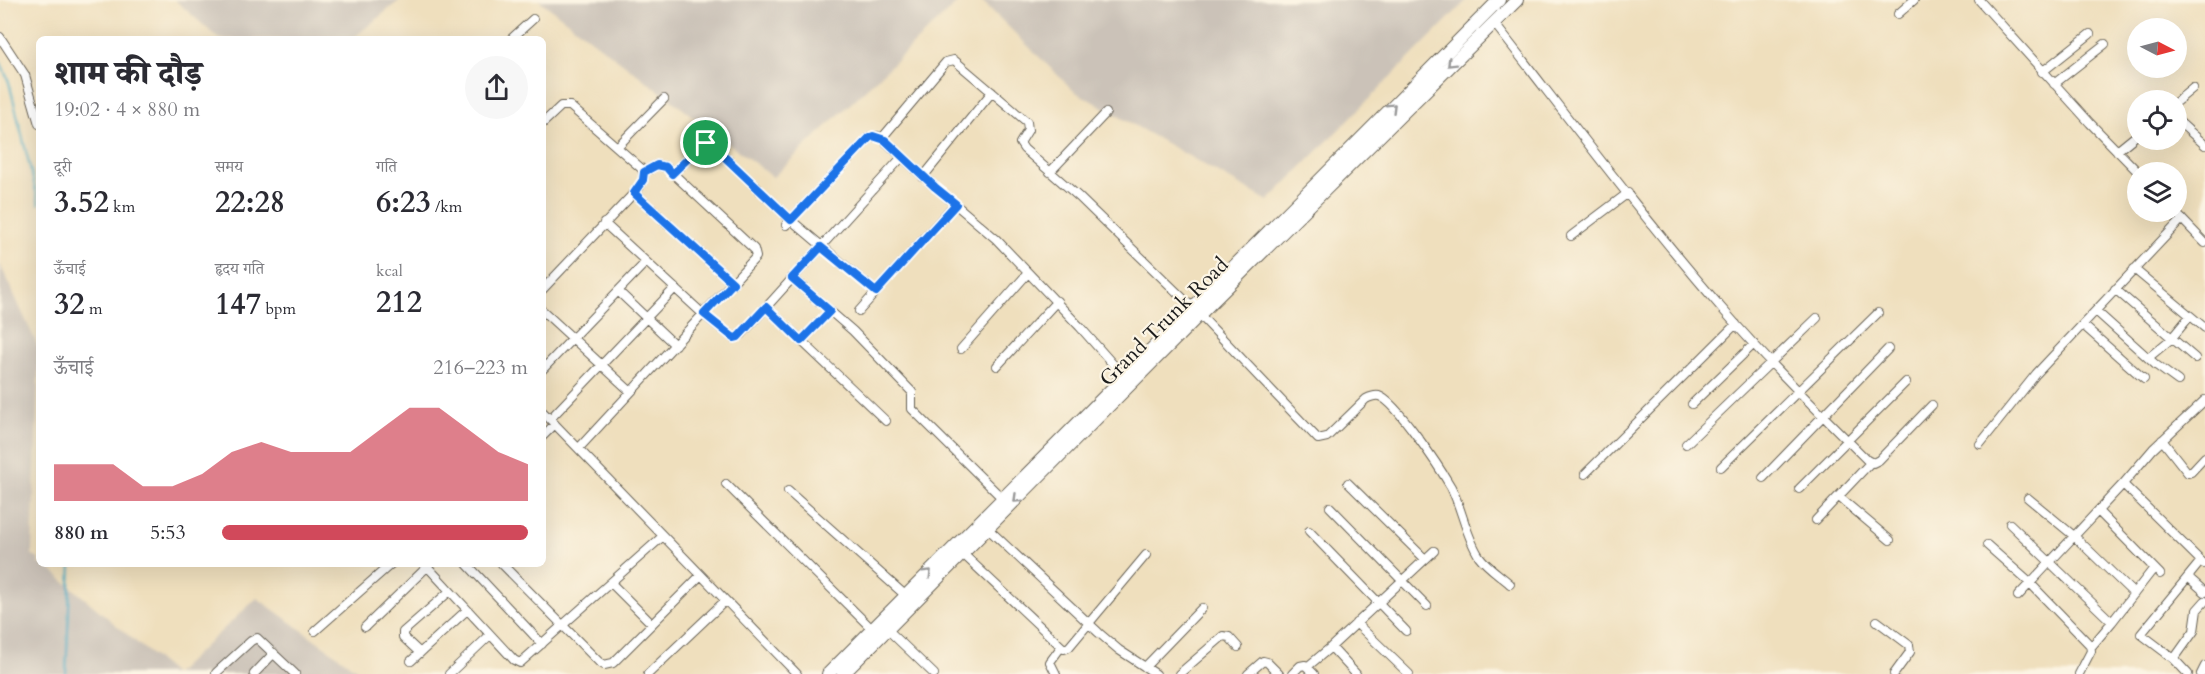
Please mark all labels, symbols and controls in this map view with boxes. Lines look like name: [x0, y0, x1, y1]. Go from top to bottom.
north arrow: [2127, 18, 2187, 78]
map controls: [2127, 18, 2187, 222]
text: शाम की दौड़: [54, 51, 202, 96]
button: share: [465, 56, 528, 119]
one-way arrow: [1447, 56, 1458, 67]
button: locate: [2127, 90, 2187, 150]
text: 19:02 · 4 × 880 m: [54, 96, 200, 123]
one-way arrow: [1384, 104, 1395, 115]
pin: [680, 117, 731, 168]
icon: arrive: [689, 126, 722, 159]
text: दूरी: [54, 156, 71, 178]
text: समय: [215, 156, 243, 178]
text: गति: [376, 156, 397, 178]
button: layers: [2127, 162, 2187, 222]
text: 3.52: [54, 182, 109, 223]
text: 22:28: [215, 182, 285, 223]
text: 6:23: [376, 182, 431, 223]
text: km: [109, 196, 135, 218]
text: /km: [431, 196, 462, 218]
street label: Grand Trunk Road: [1093, 251, 1235, 393]
text: ऊँचाई: [54, 258, 86, 280]
text: हृदय गति: [215, 258, 264, 280]
text: kcal: [376, 260, 403, 282]
text: 212: [376, 282, 422, 323]
text: 32: [54, 284, 85, 325]
text: 147: [215, 284, 261, 325]
text: m: [85, 298, 103, 320]
text: bpm: [261, 298, 296, 320]
text: ऊँचाई: [54, 354, 93, 381]
text: 216–223 m: [433, 354, 528, 381]
one-way arrow: [1013, 491, 1024, 502]
text: 880 m: [54, 519, 109, 546]
text: 5:53: [150, 519, 186, 546]
one-way arrow: [920, 569, 931, 580]

